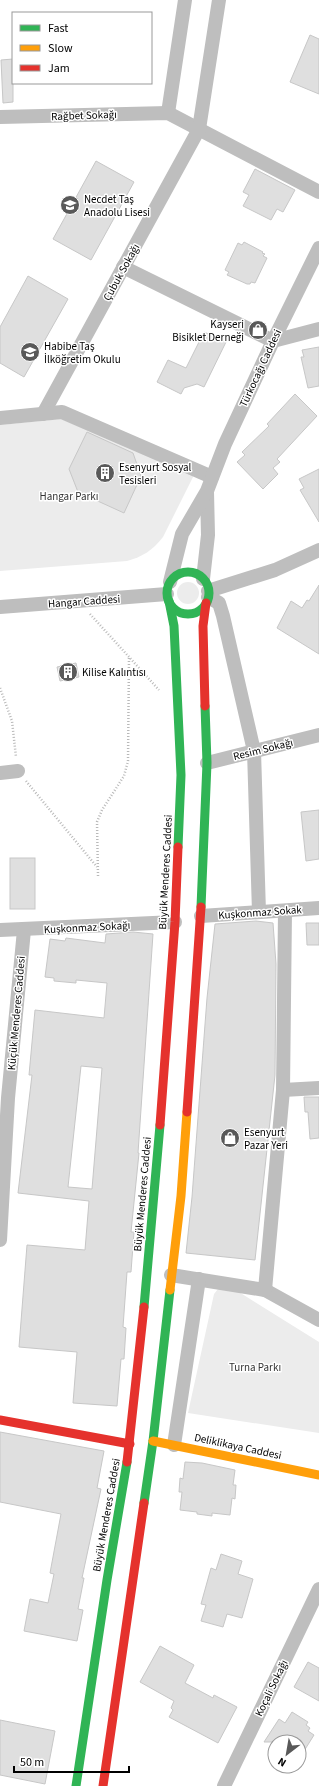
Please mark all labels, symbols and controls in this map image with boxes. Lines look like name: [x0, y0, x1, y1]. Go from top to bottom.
legend: [12, 12, 152, 84]
text: Fast: [48, 20, 68, 37]
text: Slow: [48, 40, 73, 57]
text: Jam: [48, 60, 70, 77]
street label: Rağbet Sokağı: [51, 107, 117, 124]
place label: Necdet Taş Anadolu Lisesi: [84, 192, 150, 220]
school or university icon: Necdet Taş Anadolu Lisesi: [59, 194, 81, 216]
street label: Çubuk Sokağı: [100, 241, 143, 303]
place label: Kayseri Bisiklet Derneği: [172, 317, 244, 345]
shop icon: Kayseri Bisiklet Derneği: [247, 319, 269, 341]
street label: Türkocağı Caddesi: [236, 327, 285, 410]
place label: Habibe Taş İlköğretim Okulu: [44, 339, 121, 367]
school or university icon: Habibe Taş İlköğretim Okulu: [19, 341, 41, 363]
place label: Esenyurt Sosyal Tesisleri: [119, 460, 192, 488]
building icon: Esenyurt Sosyal Tesisleri: [94, 462, 116, 484]
park label: Hangar Parkı: [40, 489, 98, 504]
street label: Hangar Caddesi: [47, 591, 121, 612]
building icon: Kilise Kalıntısı: [57, 661, 79, 683]
place label: Kilise Kalıntısı: [82, 665, 146, 680]
street label: Resim Sokağı: [232, 735, 295, 764]
street label: Büyük Menderes Caddesi: [155, 814, 176, 930]
street label: Kuşkonmaz Sokak: [218, 902, 303, 923]
street label: Kuşkonmaz Sokağı: [43, 918, 131, 937]
street label: Küçük Menderes Caddesi: [4, 955, 29, 1071]
place label: Esenyurt Pazar Yeri: [244, 1125, 288, 1153]
shop icon: Esenyurt Pazar Yeri: [219, 1127, 241, 1149]
street label: Büyük Menderes Caddesi: [130, 1136, 155, 1252]
park label: Turna Parkı: [229, 1360, 281, 1375]
street label: Deliklikaya Caddesi: [193, 1430, 283, 1463]
street label: Büyük Menderes Caddesi: [89, 1457, 124, 1573]
street label: Koçali Sokağı: [251, 1657, 292, 1719]
north arrow: [267, 1734, 307, 1774]
scale bar: [14, 1748, 129, 1774]
text: 50 m: [20, 1754, 44, 1771]
text: N: [275, 1754, 289, 1770]

